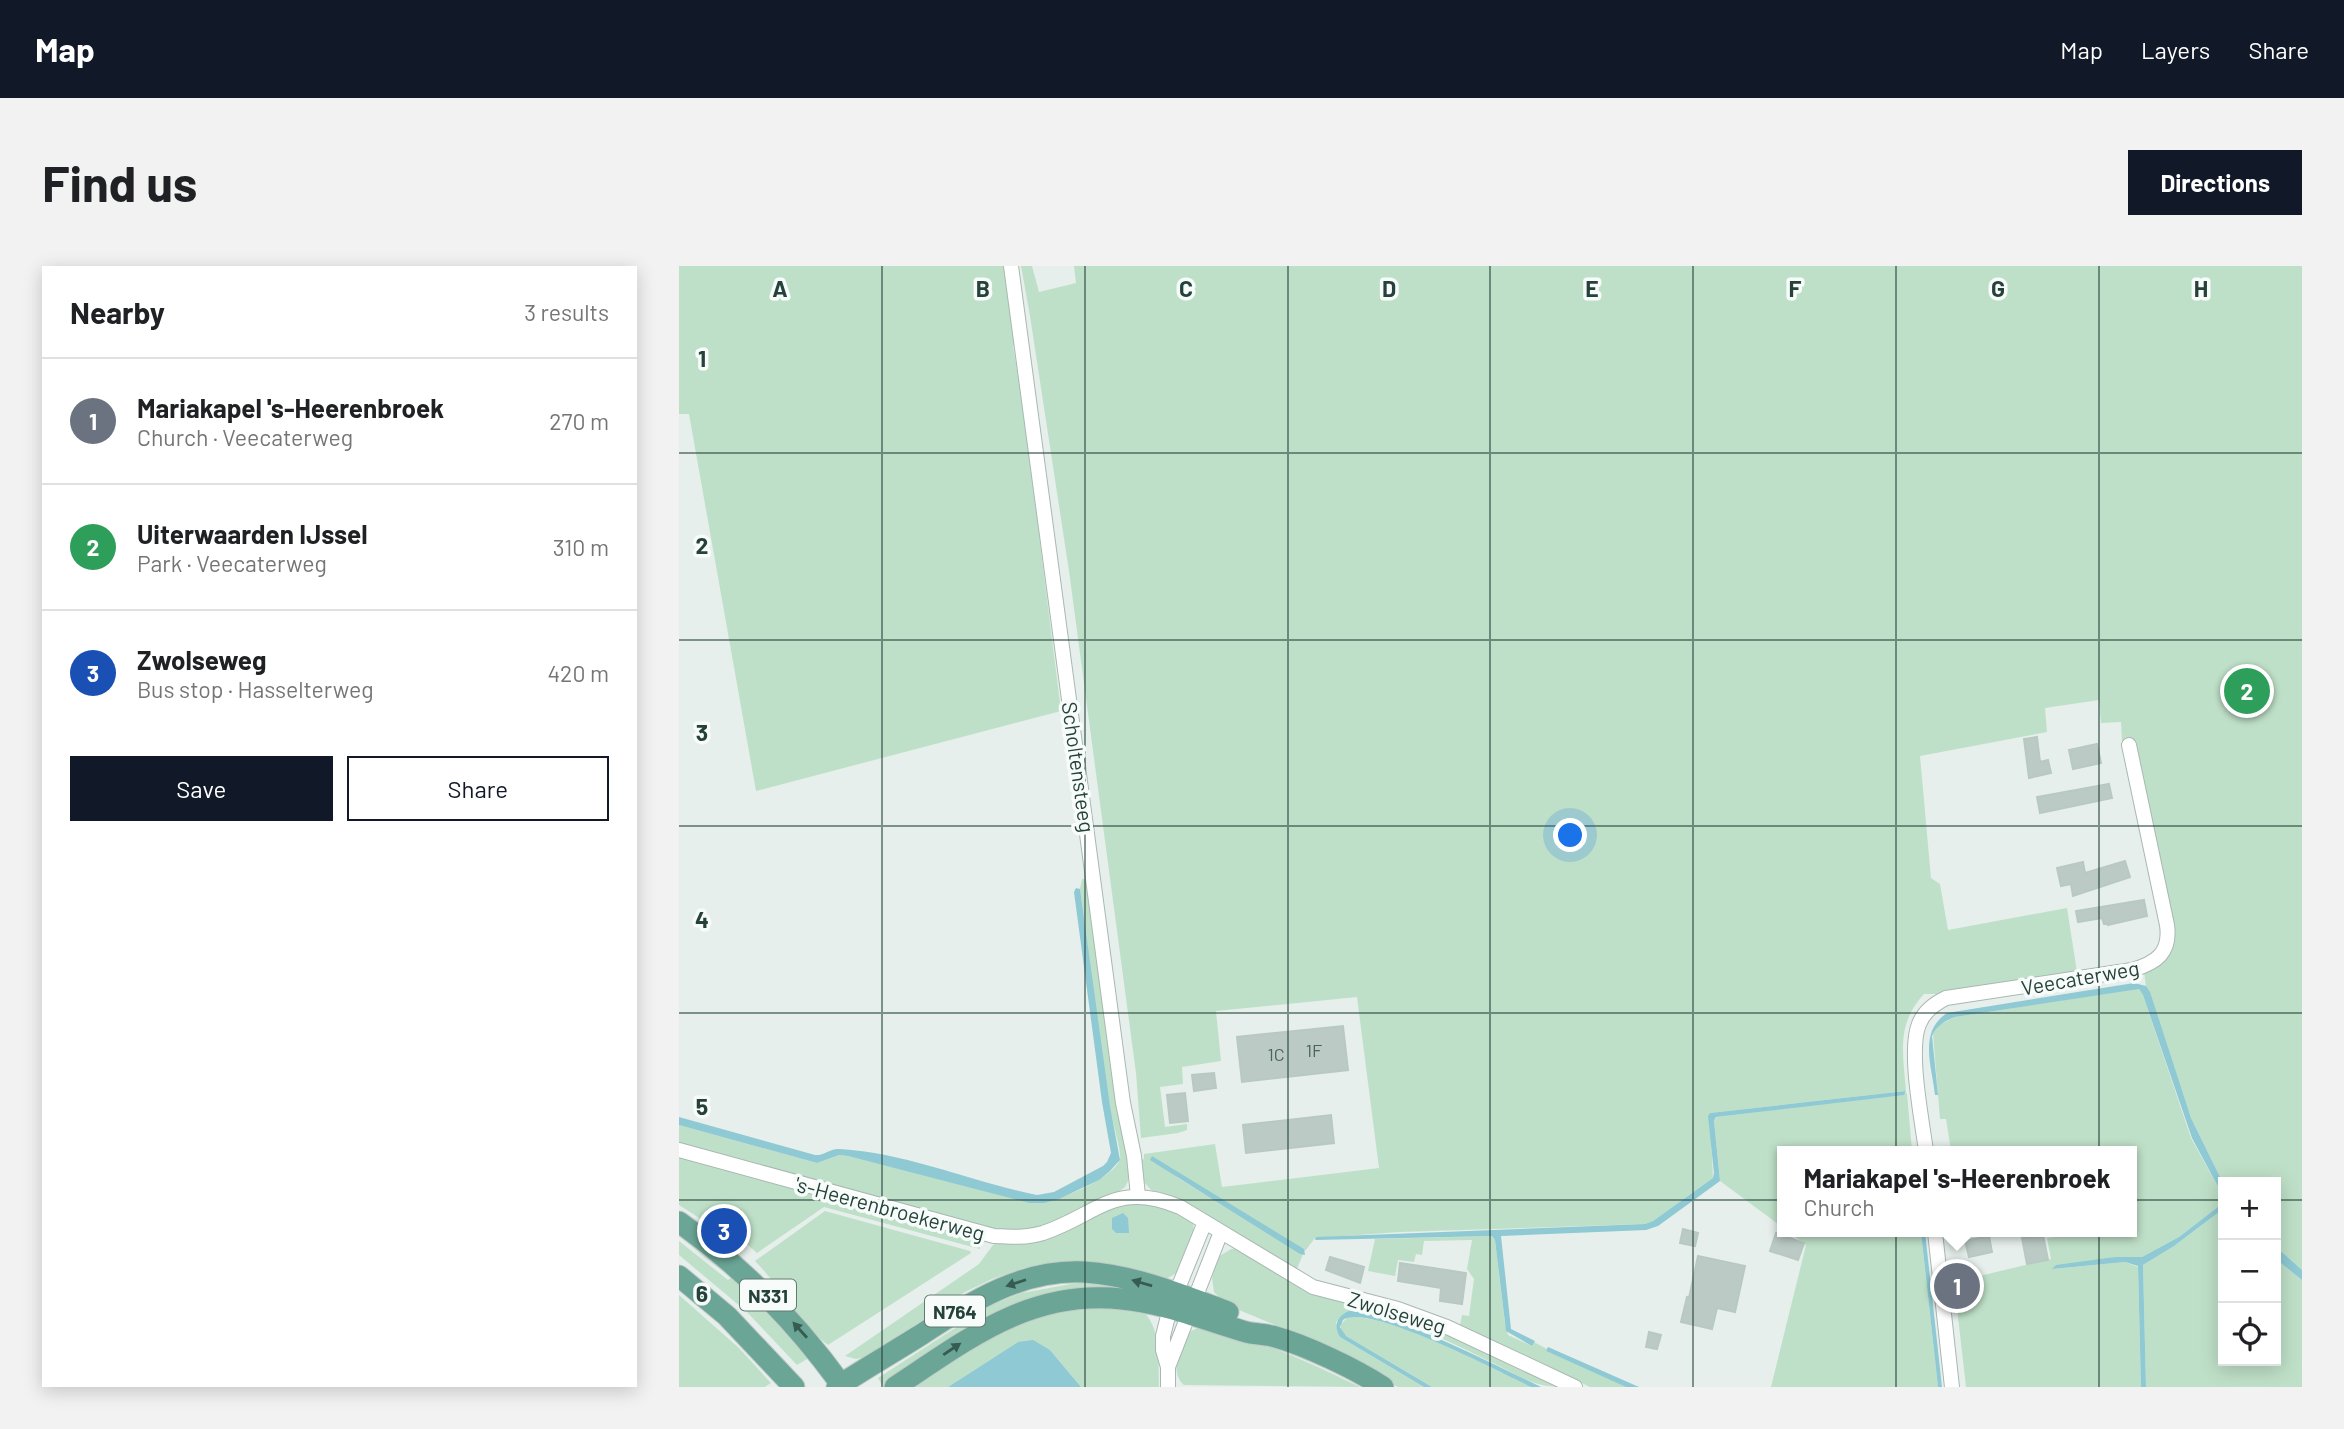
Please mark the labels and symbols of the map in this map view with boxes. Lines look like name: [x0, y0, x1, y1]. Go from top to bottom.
text: A: [772, 274, 788, 302]
text: B: [976, 274, 990, 302]
text: C: [1179, 274, 1193, 302]
text: D: [1382, 274, 1396, 302]
text: E: [1585, 274, 1599, 302]
text: F: [1789, 274, 1802, 302]
text: G: [1991, 274, 2005, 302]
text: H: [2194, 274, 2208, 302]
text: 1: [698, 344, 706, 372]
text: 2: [696, 531, 708, 559]
pin: 2: [2224, 665, 2270, 717]
street label: Scholtensteeg: [1057, 700, 1101, 834]
text: 3: [696, 718, 708, 746]
your location: [1553, 818, 1587, 852]
text: 4: [695, 905, 709, 933]
street label: Veecaterweg: [2019, 954, 2141, 1000]
house number: 1F: [1306, 1039, 1322, 1061]
house number: 1C: [1267, 1043, 1285, 1065]
text: 5: [696, 1092, 708, 1120]
street label: 's-Heerenbroekerweg: [793, 1171, 987, 1245]
pin: 3: [701, 1205, 747, 1257]
pin: 1: [1934, 1260, 1980, 1312]
one-way arrow: [1131, 1277, 1153, 1288]
one-way arrow: [1005, 1278, 1026, 1288]
text: 6: [696, 1279, 708, 1307]
road number: N331: [740, 1280, 796, 1310]
street label: Zwolseweg: [1345, 1285, 1449, 1339]
road number: N764: [925, 1296, 985, 1326]
one-way arrow: [792, 1322, 808, 1339]
one-way arrow: [943, 1342, 961, 1356]

